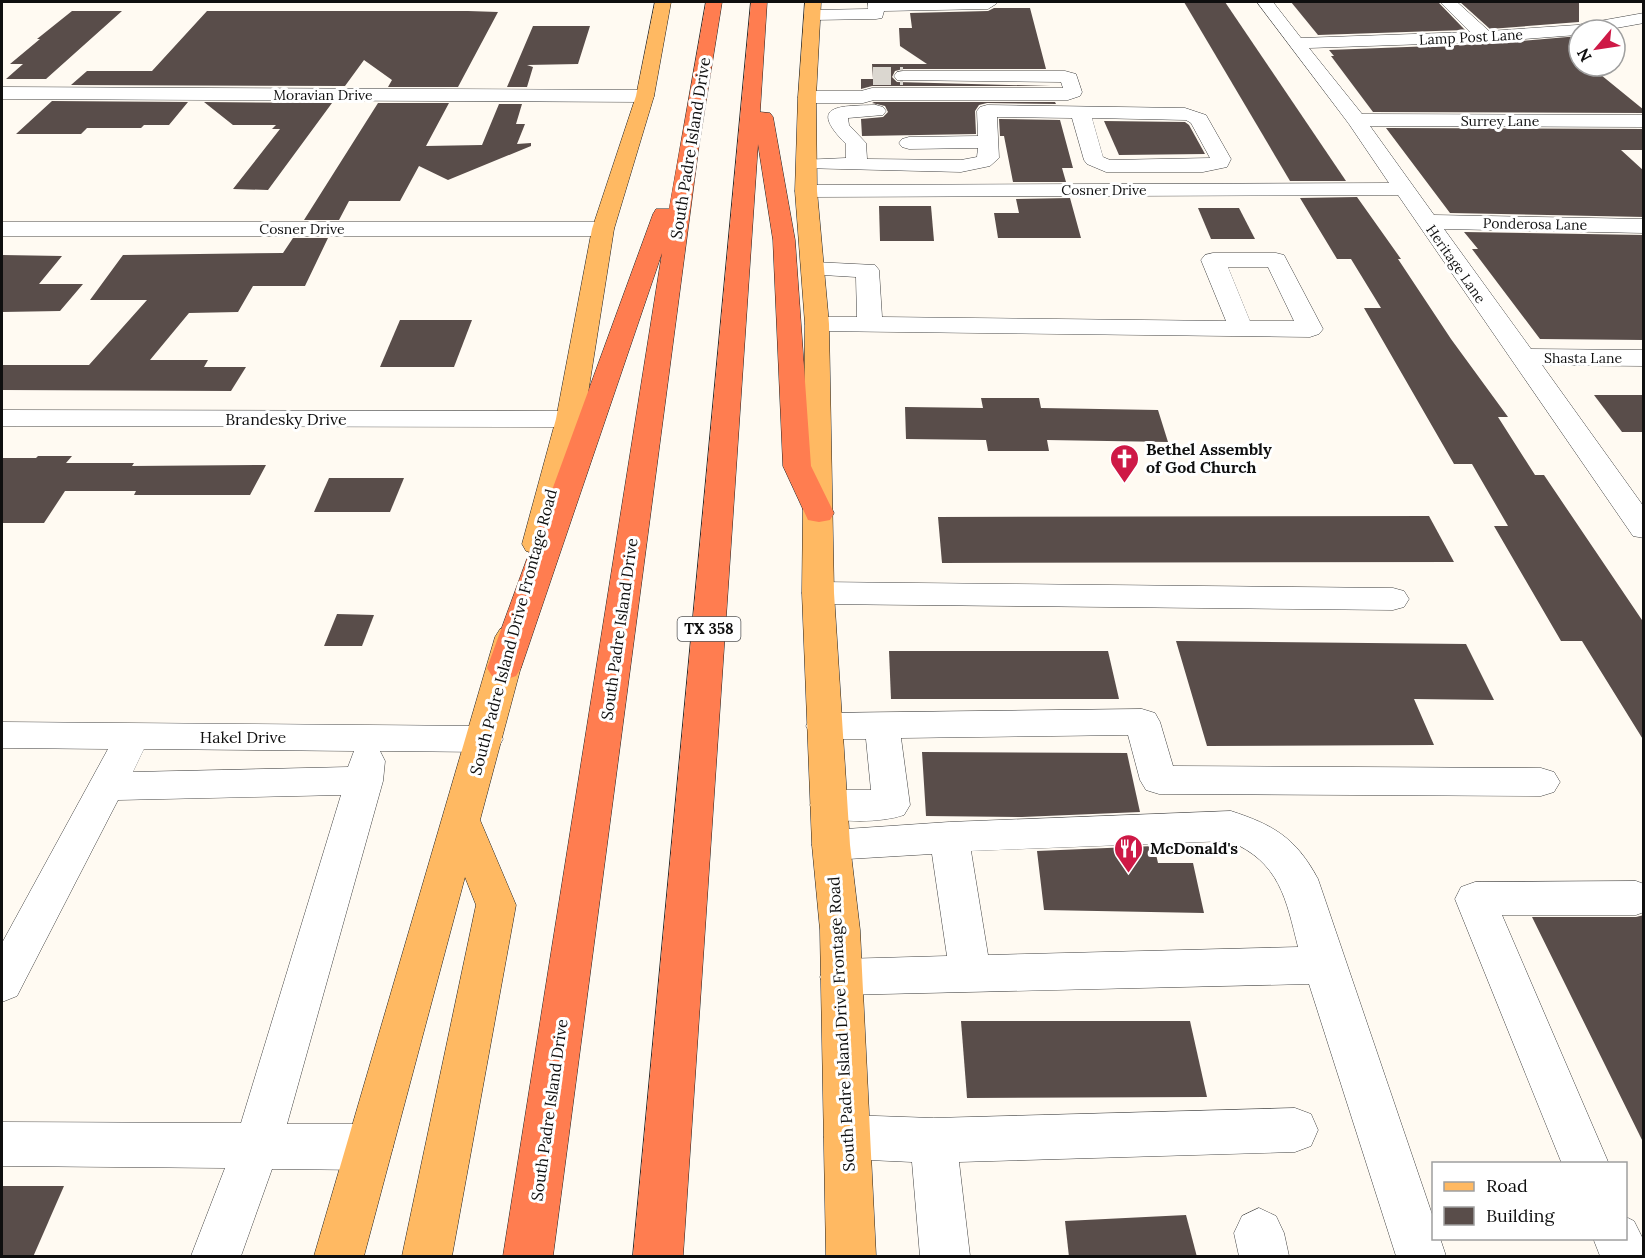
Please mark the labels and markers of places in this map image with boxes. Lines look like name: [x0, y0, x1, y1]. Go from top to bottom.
place label: Bethel Assembly of God Church: [1146, 439, 1272, 477]
church icon: Bethel Assembly of God Church: [1109, 442, 1141, 484]
restaurant icon: McDonald's: [1113, 832, 1145, 874]
place label: McDonald's: [1150, 838, 1238, 858]

